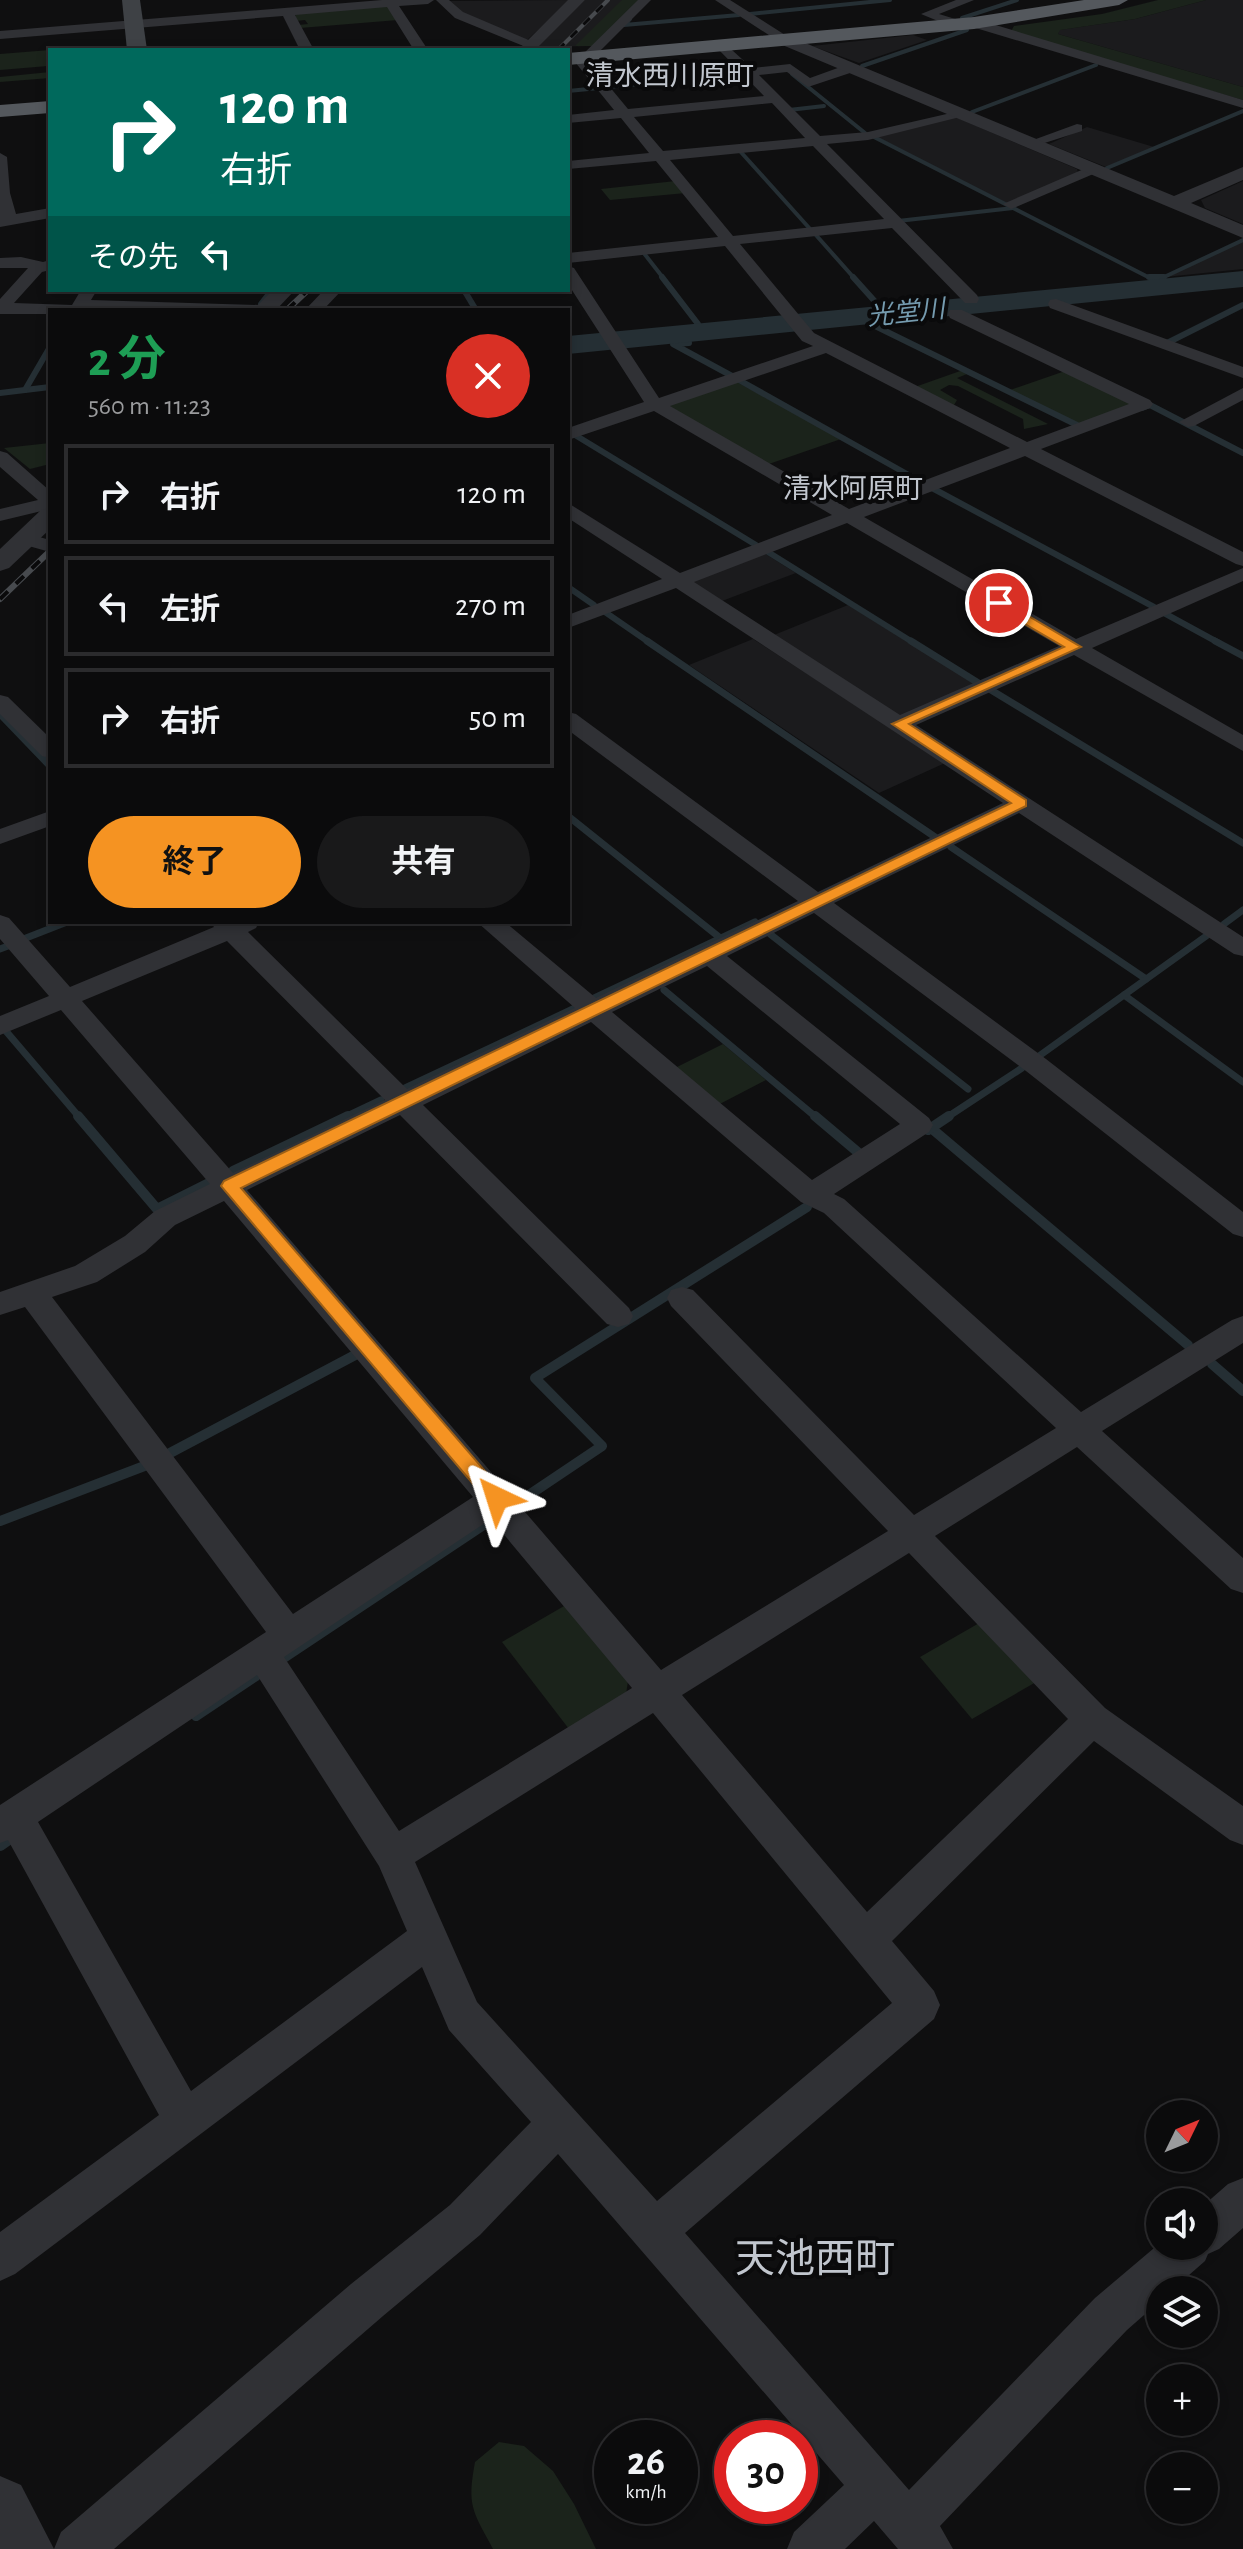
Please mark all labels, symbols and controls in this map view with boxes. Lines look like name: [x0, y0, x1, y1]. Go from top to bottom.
district label: 清水西川原町: [586, 61, 754, 91]
text: 120 m: [220, 78, 349, 134]
icon: right: [88, 80, 192, 184]
text: 右折: [220, 153, 292, 189]
icon: left: [194, 232, 238, 276]
text: その先: [88, 243, 178, 273]
water label: 光堂川: [866, 295, 949, 330]
button: close: [446, 334, 530, 418]
text: 2 分: [88, 337, 166, 385]
text: 560 m · 11:23: [88, 393, 211, 419]
icon: right: [92, 472, 136, 516]
district label: 清水阿原町: [783, 474, 923, 504]
text: 120 m: [457, 479, 526, 509]
text: 右折: [160, 483, 220, 513]
pin: [965, 569, 1033, 637]
icon: arrive: [977, 581, 1021, 625]
icon: left: [92, 584, 136, 628]
text: 270 m: [455, 591, 526, 621]
text: 左折: [160, 595, 220, 625]
icon: right: [92, 696, 136, 740]
text: 50 m: [469, 703, 526, 733]
text: 右折: [160, 707, 220, 737]
button: 終了: [88, 816, 301, 908]
button: 共有: [317, 816, 530, 908]
position arrow: [455, 1456, 539, 1540]
north arrow: [1146, 2100, 1218, 2172]
map controls: [1146, 2100, 1218, 2524]
button: sound: [1146, 2188, 1218, 2260]
district label: 天池西町: [735, 2238, 895, 2280]
button: layers: [1146, 2276, 1218, 2348]
button: +: [1146, 2364, 1218, 2436]
speed limit sign: 30: [714, 2420, 818, 2524]
text: 26: [627, 2442, 665, 2482]
button: −: [1146, 2452, 1218, 2524]
text: km/h: [625, 2482, 667, 2502]

